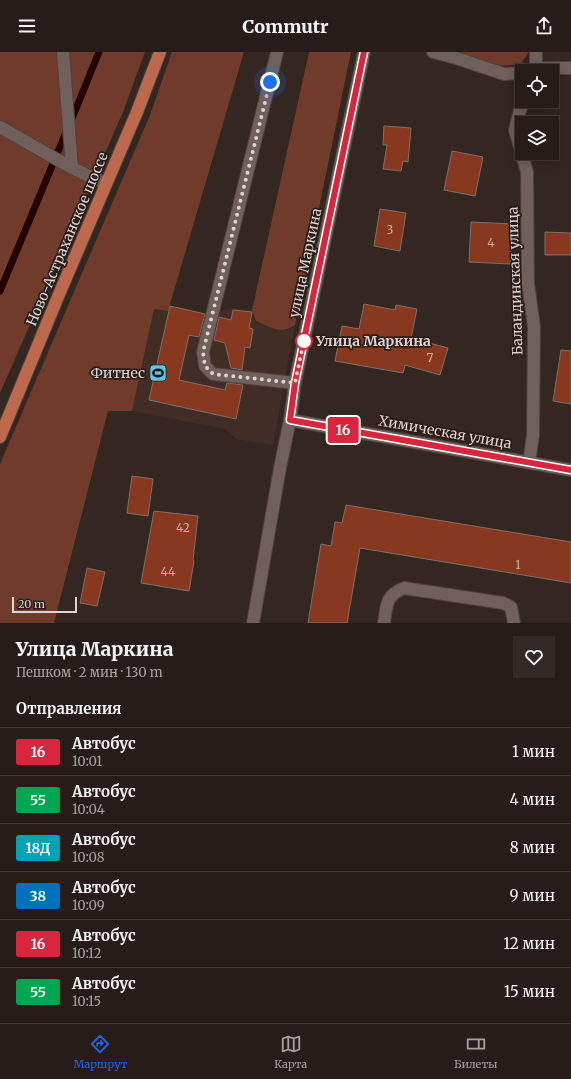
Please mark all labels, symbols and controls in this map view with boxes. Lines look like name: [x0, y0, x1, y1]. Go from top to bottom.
icon: menu: [16, 15, 38, 37]
text: Commutr: [243, 15, 328, 38]
icon: share: [533, 15, 555, 37]
map controls: [515, 64, 559, 160]
button: locate: [515, 64, 559, 108]
your location: [260, 72, 280, 92]
button: layers: [515, 116, 559, 160]
street label: Ново-Астраханское шоссе: [22, 149, 112, 329]
street label: улица Маркина: [285, 206, 326, 319]
street label: Баландинская улица: [503, 206, 527, 356]
house number: 3: [387, 222, 394, 237]
house number: 4: [487, 235, 495, 250]
marker: Улица Маркина: [295, 332, 313, 350]
place label: Улица Маркина: [315, 332, 431, 350]
house number: 7: [427, 350, 434, 365]
sports icon: Фитнес: [148, 363, 168, 383]
place label: Фитнес: [91, 364, 145, 382]
street label: Химическая улица: [377, 411, 513, 453]
line badge: 16: [325, 417, 361, 443]
text: 16: [336, 421, 350, 439]
house number: 42: [176, 520, 190, 535]
house number: 1: [515, 557, 521, 572]
house number: 44: [161, 564, 176, 579]
scale bar: [12, 595, 77, 614]
text: 20 m: [18, 597, 45, 611]
button: heart: [513, 636, 555, 678]
text: Улица Маркина: [16, 637, 173, 661]
text: Пешком · 2 мин · 130 m: [16, 664, 163, 681]
text: Отправления: [16, 699, 122, 718]
text: Автобус: [72, 734, 136, 753]
text: 1 мин: [512, 742, 555, 761]
text: 16: [31, 743, 45, 761]
text: 10:01: [72, 753, 102, 770]
text: Автобус: [72, 782, 136, 801]
text: 4 мин: [509, 790, 555, 809]
text: 55: [30, 791, 46, 809]
text: 10:04: [72, 801, 105, 818]
text: Автобус: [72, 830, 136, 849]
text: 8 мин: [510, 838, 555, 857]
text: 18Д: [26, 839, 50, 857]
text: 10:08: [72, 849, 105, 866]
text: Автобус: [72, 878, 136, 897]
text: 9 мин: [510, 886, 555, 905]
text: 38: [30, 887, 46, 905]
text: 10:09: [72, 897, 105, 914]
text: Автобус: [72, 926, 136, 945]
text: 12 мин: [503, 934, 555, 953]
text: 16: [31, 935, 45, 953]
text: 10:12: [72, 945, 102, 962]
text: Автобус: [72, 974, 136, 993]
text: 15 мин: [504, 982, 555, 1001]
text: 55: [30, 983, 46, 1001]
text: 10:15: [72, 993, 101, 1010]
tab: Маршрут: [73, 1033, 127, 1071]
tab: Карта: [274, 1033, 307, 1071]
tab: Билеты: [454, 1033, 498, 1071]

